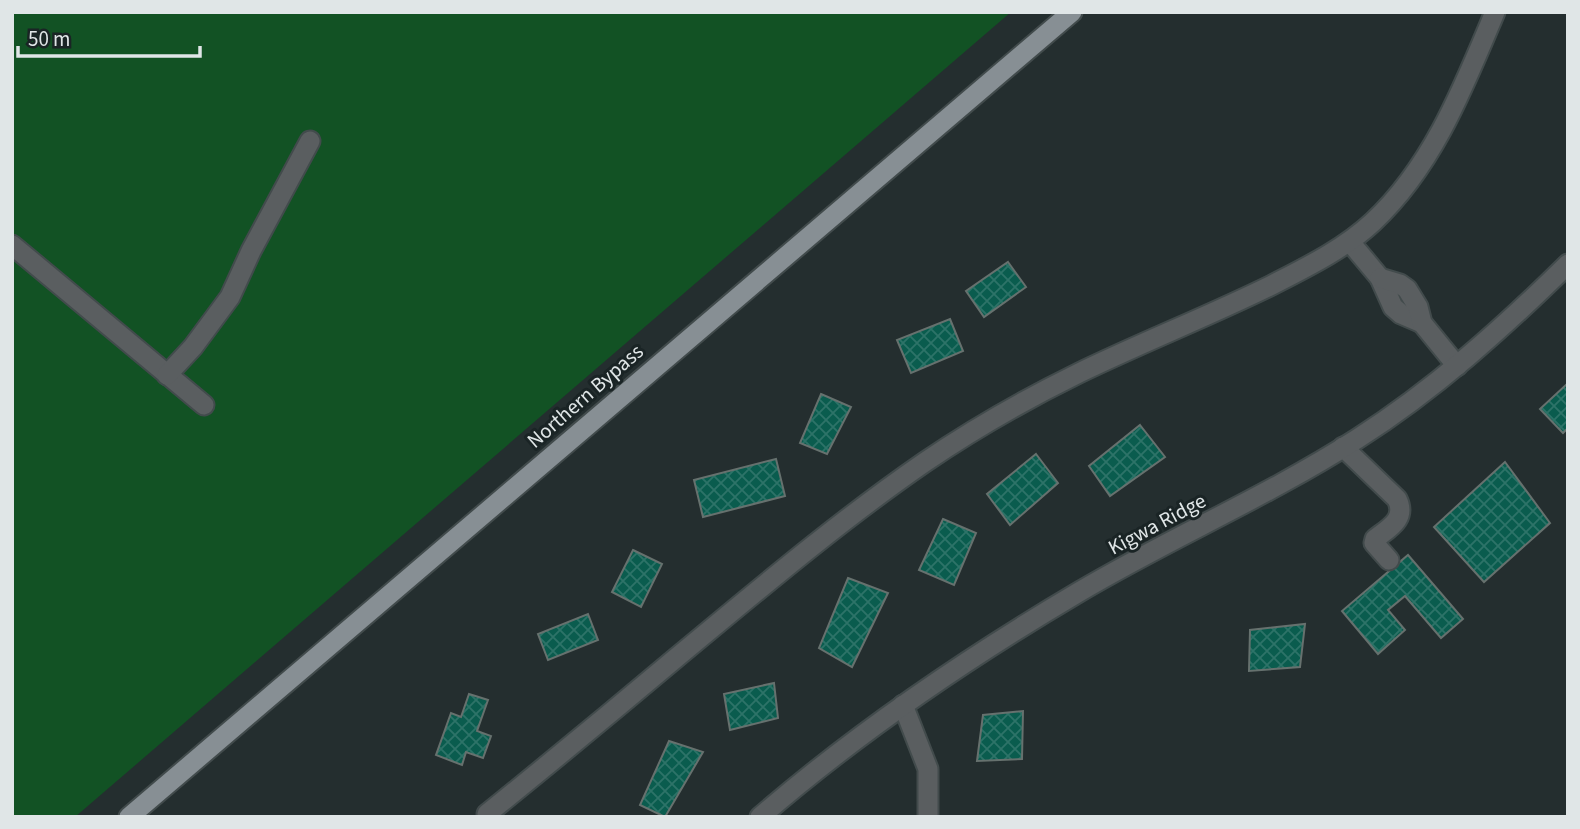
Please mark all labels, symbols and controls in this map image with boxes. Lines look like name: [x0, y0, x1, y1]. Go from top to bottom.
scale bar: [18, 14, 200, 58]
text: 50 m: [28, 24, 70, 54]
street label: Northern Bypass: [520, 337, 650, 455]
street label: Kigwa Ridge: [1103, 486, 1211, 562]

